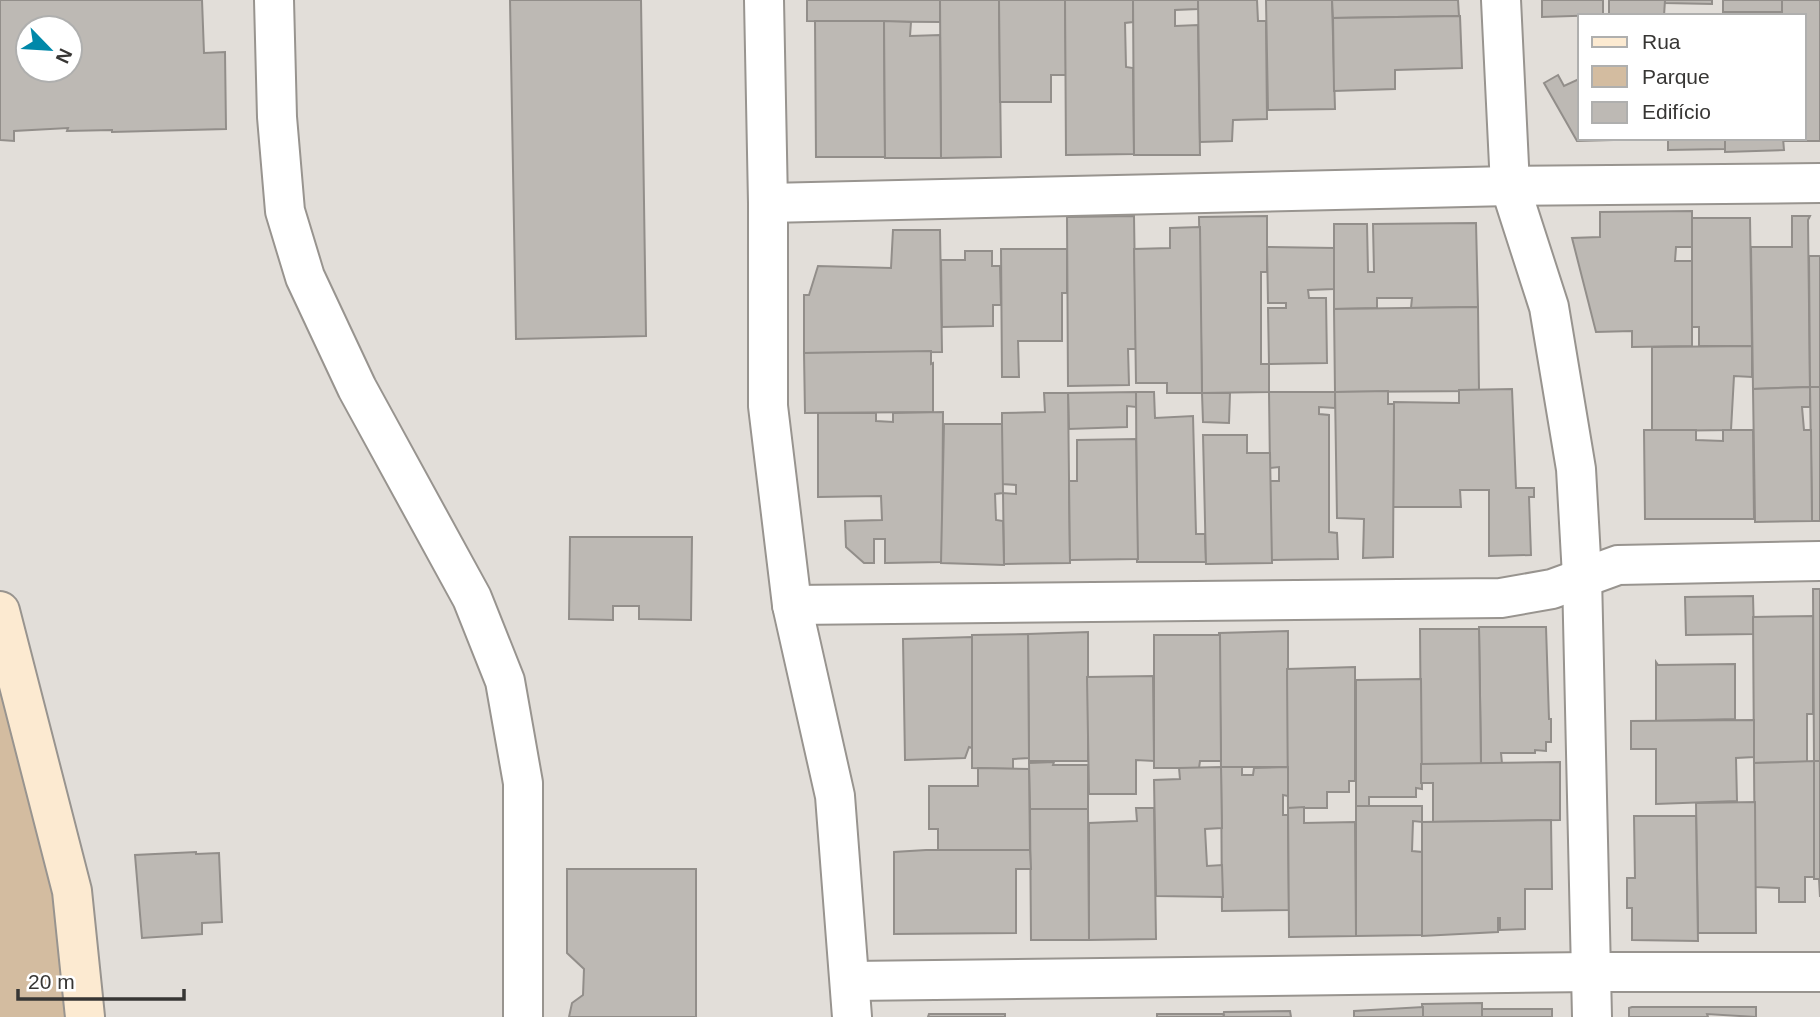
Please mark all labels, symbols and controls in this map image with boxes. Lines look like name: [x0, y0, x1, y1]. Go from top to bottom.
north arrow: [14, 14, 84, 84]
legend: [1578, 14, 1806, 140]
text: Rua: [1642, 30, 1681, 53]
text: N: [52, 45, 76, 67]
text: Parque: [1642, 65, 1710, 88]
text: Edifício: [1642, 100, 1711, 123]
scale bar: [18, 958, 184, 1002]
text: 20 m: [28, 970, 75, 993]

